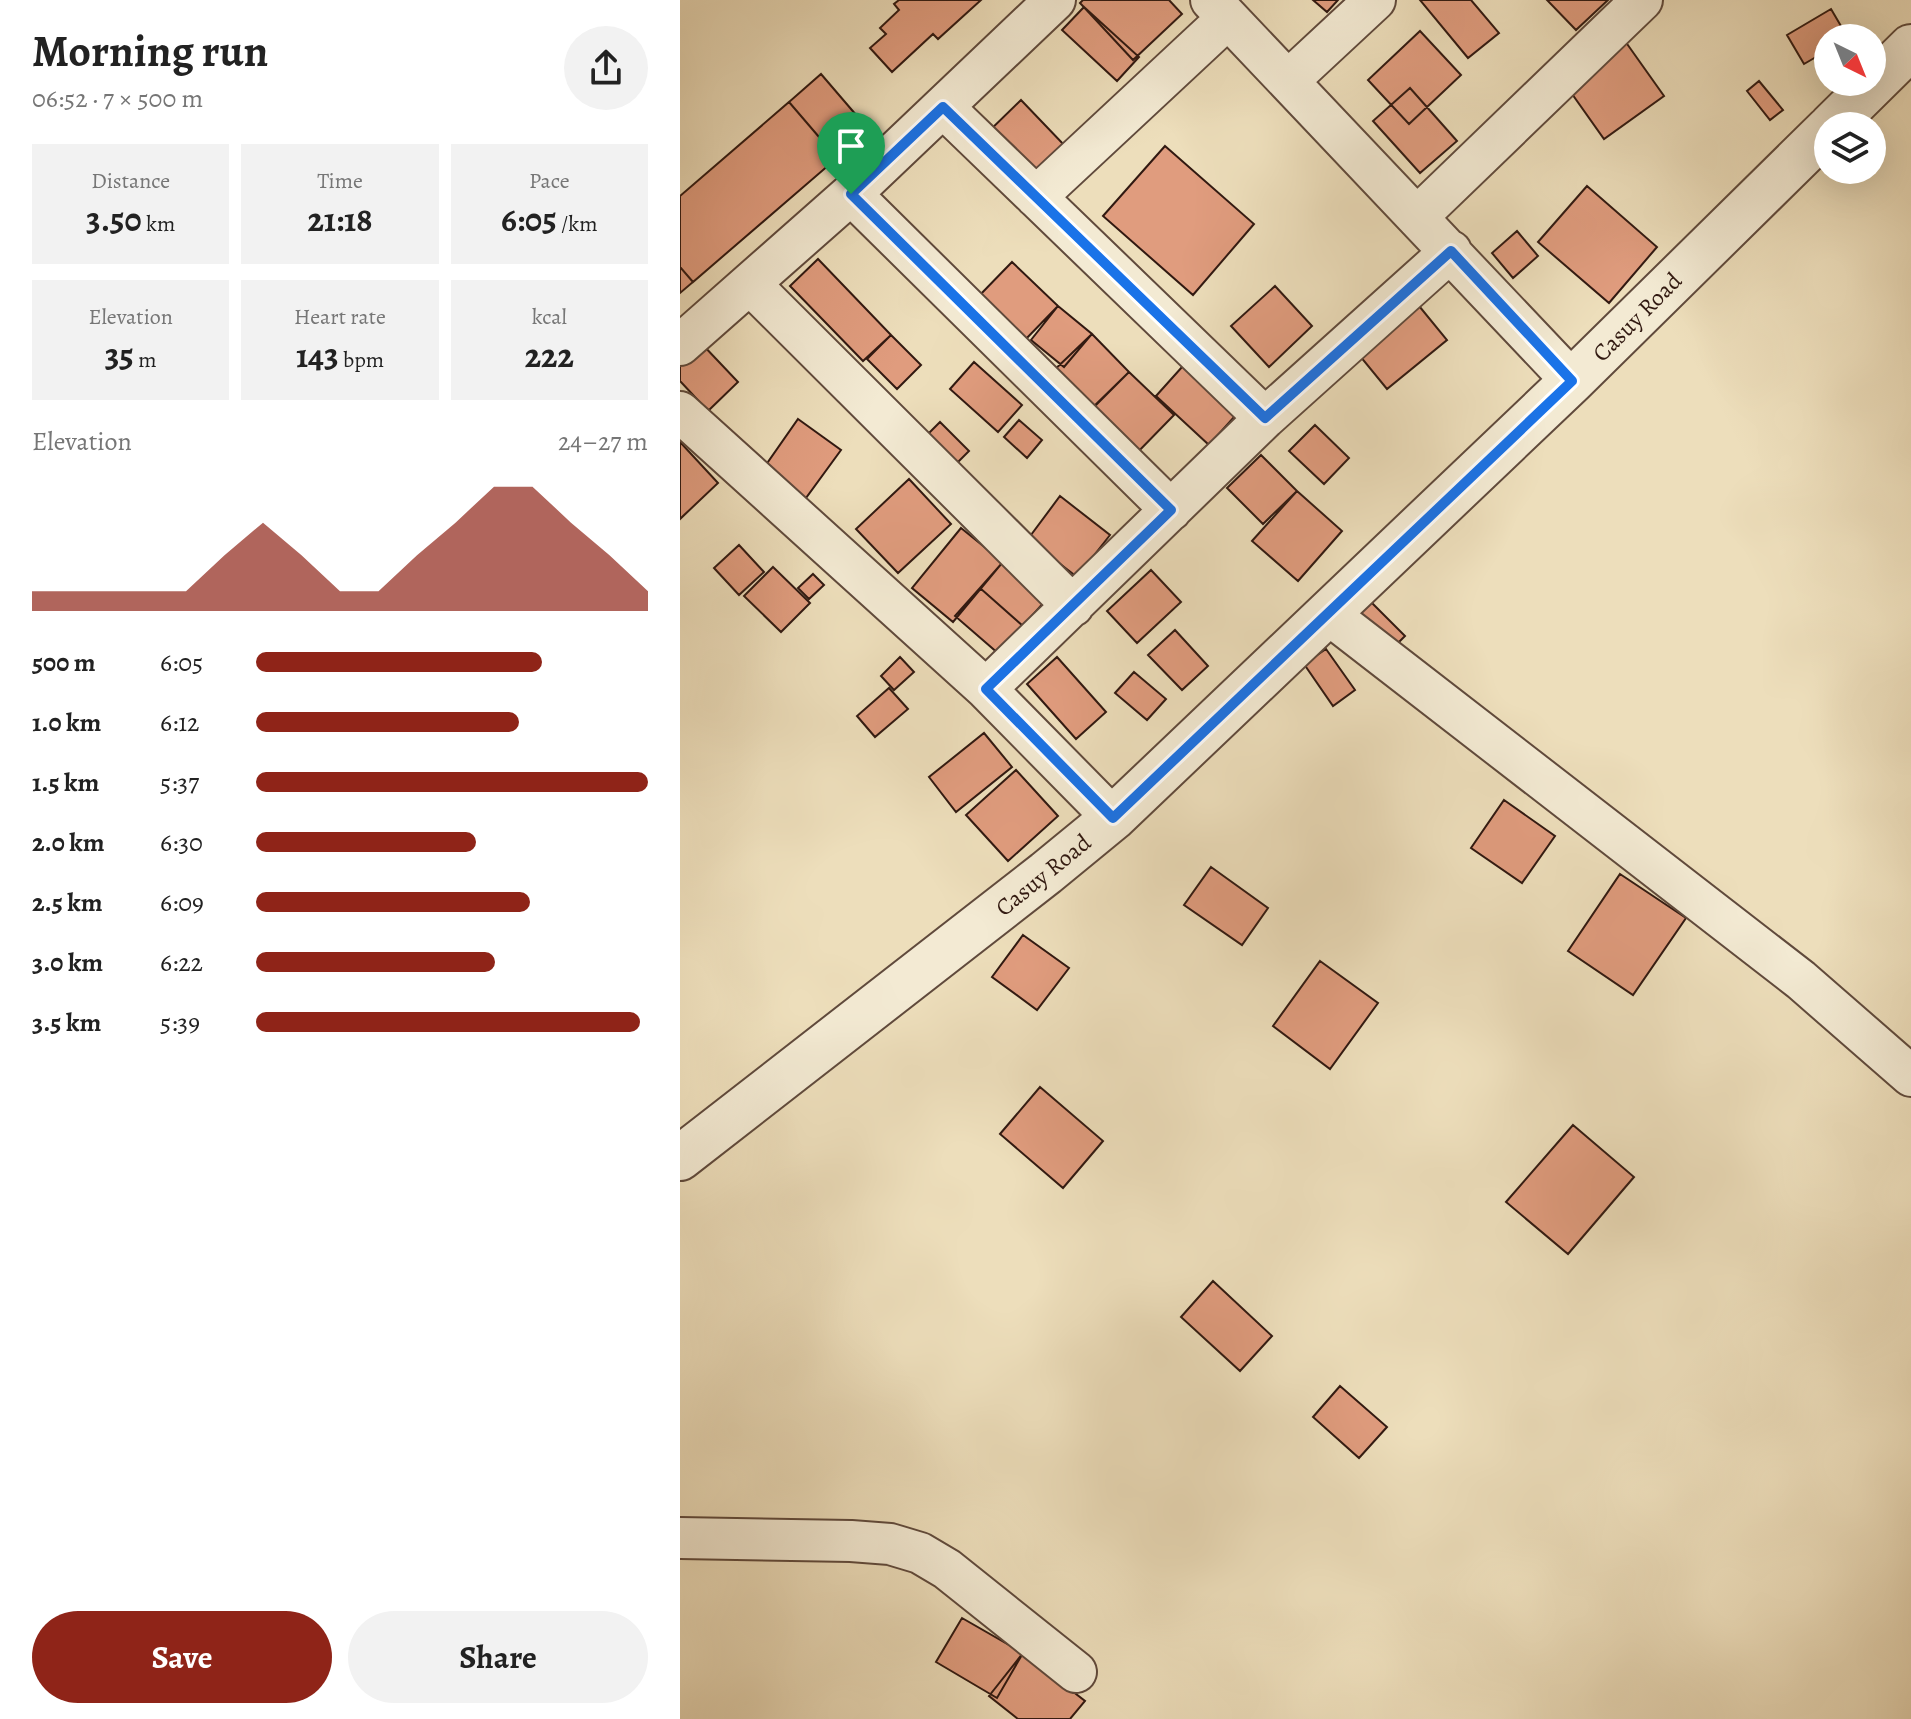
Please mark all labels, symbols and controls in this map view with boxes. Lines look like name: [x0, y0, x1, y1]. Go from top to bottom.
text: Morning run: [32, 21, 268, 81]
north arrow: [1814, 24, 1886, 96]
map controls: [1814, 24, 1886, 184]
button: share: [564, 26, 648, 110]
text: 06:52 · 7 × 500 m: [32, 81, 203, 116]
pin: [817, 112, 885, 194]
button: layers: [1814, 112, 1886, 184]
icon: arrive: [829, 124, 873, 168]
text: Distance: [91, 166, 170, 196]
text: Time: [317, 166, 363, 196]
text: Pace: [529, 166, 570, 196]
text: 3.50: [86, 196, 142, 243]
text: 21:18: [307, 196, 373, 243]
text: 6:05: [501, 196, 557, 243]
text: km: [142, 209, 175, 239]
text: /km: [557, 209, 598, 239]
street label: Casuy Road: [1585, 265, 1689, 369]
text: Elevation: [88, 302, 173, 332]
text: Heart rate: [294, 302, 386, 332]
text: kcal: [532, 302, 567, 332]
text: 35: [105, 332, 134, 379]
text: 143: [296, 332, 339, 379]
text: 222: [525, 332, 574, 379]
text: m: [134, 345, 157, 375]
text: bpm: [339, 345, 384, 375]
text: Elevation: [32, 424, 132, 459]
text: 24–27 m: [558, 424, 648, 459]
text: 500 m: [32, 645, 96, 680]
text: 6:05: [160, 645, 203, 680]
text: 1.0 km: [32, 705, 101, 740]
text: 6:12: [160, 705, 199, 740]
text: 1.5 km: [32, 765, 99, 800]
text: 5:37: [160, 765, 199, 800]
text: 2.0 km: [32, 825, 105, 860]
text: 6:30: [160, 825, 203, 860]
street label: Casuy Road: [989, 827, 1098, 923]
text: 2.5 km: [32, 885, 103, 920]
text: 6:09: [160, 885, 204, 920]
text: 3.0 km: [32, 945, 103, 980]
text: 6:22: [160, 945, 203, 980]
text: 3.5 km: [32, 1005, 101, 1040]
text: 5:39: [160, 1005, 200, 1040]
button: Save: [32, 1611, 332, 1703]
button: Share: [348, 1611, 648, 1703]

